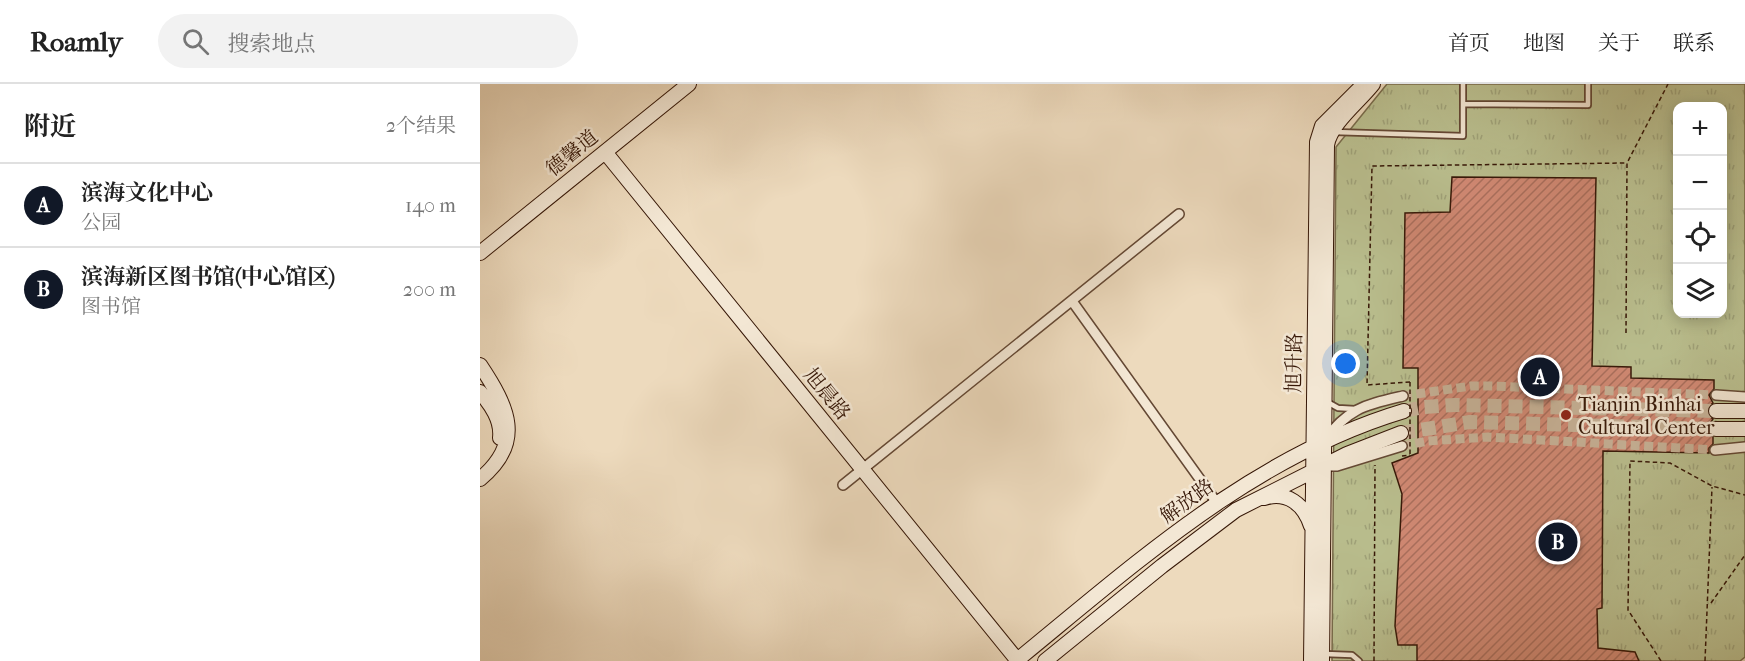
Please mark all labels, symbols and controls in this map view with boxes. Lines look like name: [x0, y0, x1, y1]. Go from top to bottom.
search box: [158, 14, 578, 68]
text: Roamly: [30, 25, 122, 58]
icon: search: [179, 25, 212, 58]
text: 搜索地点: [227, 31, 315, 57]
text: 首页: [1448, 31, 1490, 55]
text: 地图: [1523, 31, 1565, 55]
text: 关于: [1598, 31, 1640, 55]
text: 联系: [1673, 31, 1715, 55]
map controls: [1673, 102, 1727, 318]
button: +: [1673, 102, 1727, 156]
text: 附近: [24, 111, 76, 142]
text: 2个结果: [386, 114, 456, 137]
street label: 德馨道: [541, 125, 603, 181]
button: −: [1673, 156, 1727, 210]
text: 滨海文化中心: [81, 180, 213, 206]
text: A: [37, 194, 50, 217]
text: 140 m: [405, 194, 456, 217]
button: locate: [1673, 210, 1727, 264]
text: 公园: [81, 211, 121, 234]
text: 滨海新区图书馆(中心馆区): [81, 264, 335, 290]
button: layers: [1673, 264, 1727, 318]
text: B: [37, 278, 50, 301]
text: 200 m: [403, 278, 456, 301]
text: 图书馆: [81, 295, 141, 318]
street label: 旭升路: [1282, 333, 1306, 393]
your location: [1331, 349, 1360, 378]
pin: A: [1520, 354, 1560, 400]
street label: 旭晨路: [799, 363, 855, 425]
place label: Tianjin Binhai Cultural Center: [1578, 393, 1715, 439]
marker: Tianjin Binhai Cultural Center: [1559, 408, 1573, 422]
street label: 解放路: [1156, 474, 1218, 528]
pin: B: [1538, 520, 1578, 564]

